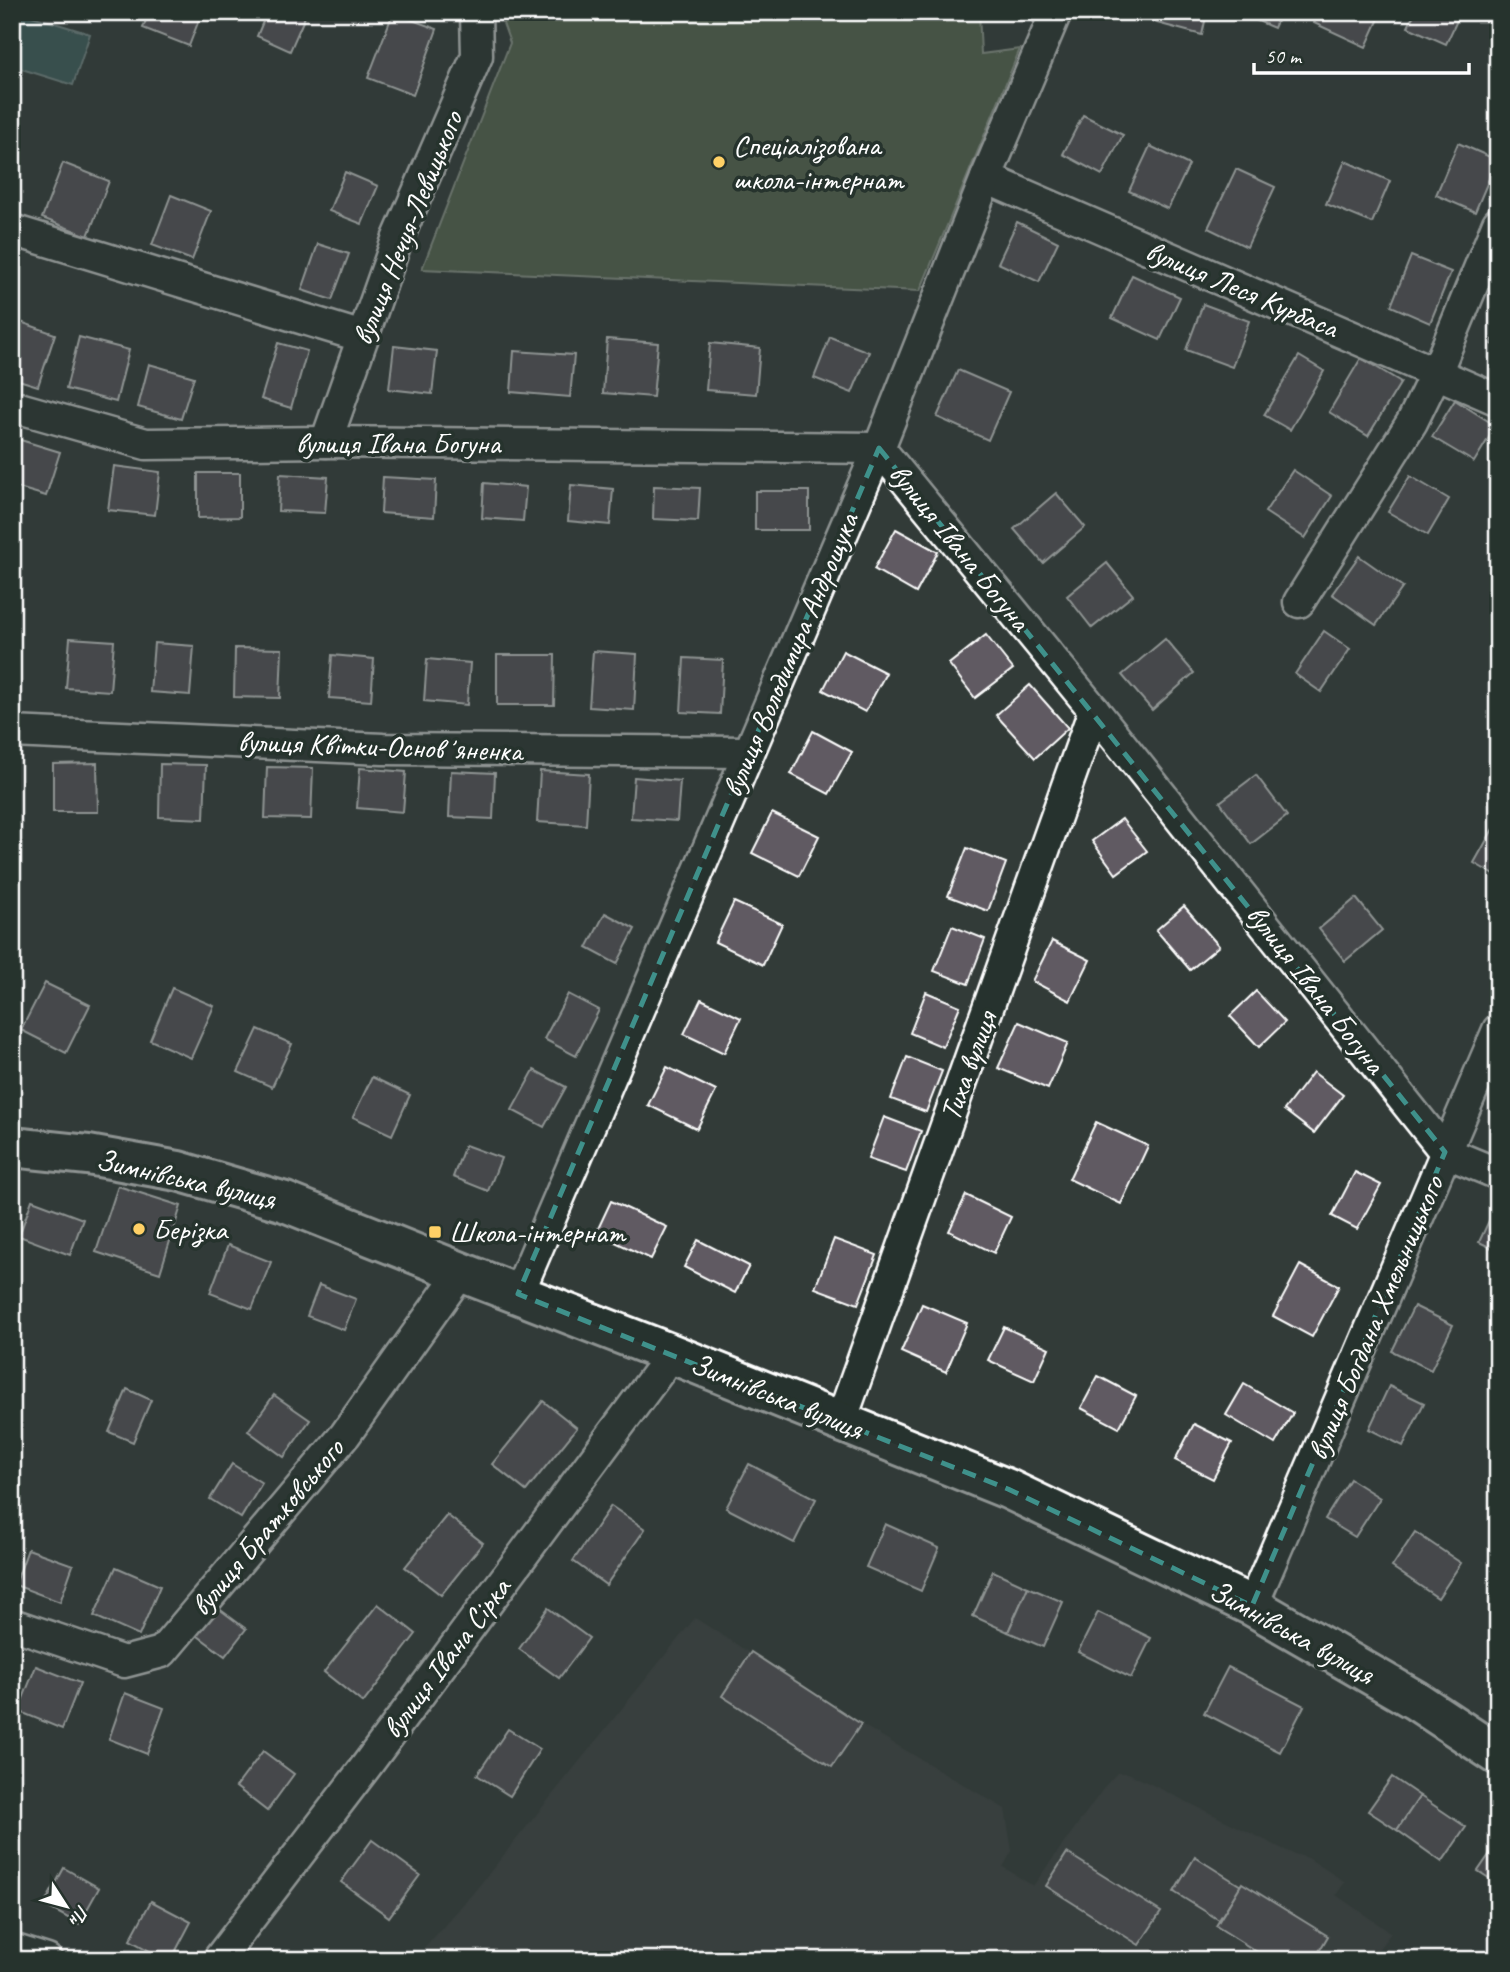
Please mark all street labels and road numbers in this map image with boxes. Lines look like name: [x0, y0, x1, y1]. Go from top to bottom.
street label: вулиця Нечуя-Левицького: [343, 104, 472, 350]
street label: вулиця Леся Курбаса: [1140, 231, 1346, 347]
street label: вулиця Івана Богуна: [296, 424, 502, 462]
street label: вулиця Івана Богуна: [881, 456, 1040, 640]
street label: вулиця Володимира Андрощука: [713, 505, 868, 803]
street label: вулиця Квітки-Основʼяненка: [237, 722, 525, 770]
street label: вулиця Івана Богуна: [1238, 897, 1395, 1083]
street label: Тиха вулиця: [931, 1004, 1006, 1126]
street label: Зимнівська вулиця: [93, 1140, 280, 1218]
street label: вулиця Богдана Хмельницького: [1298, 1169, 1453, 1466]
street label: Зимнівська вулиця: [685, 1344, 870, 1448]
street label: вулиця Братковського: [182, 1429, 353, 1623]
street label: вулиця Івана Сірка: [373, 1568, 520, 1746]
street label: Зимнівська вулиця: [1203, 1571, 1382, 1693]

